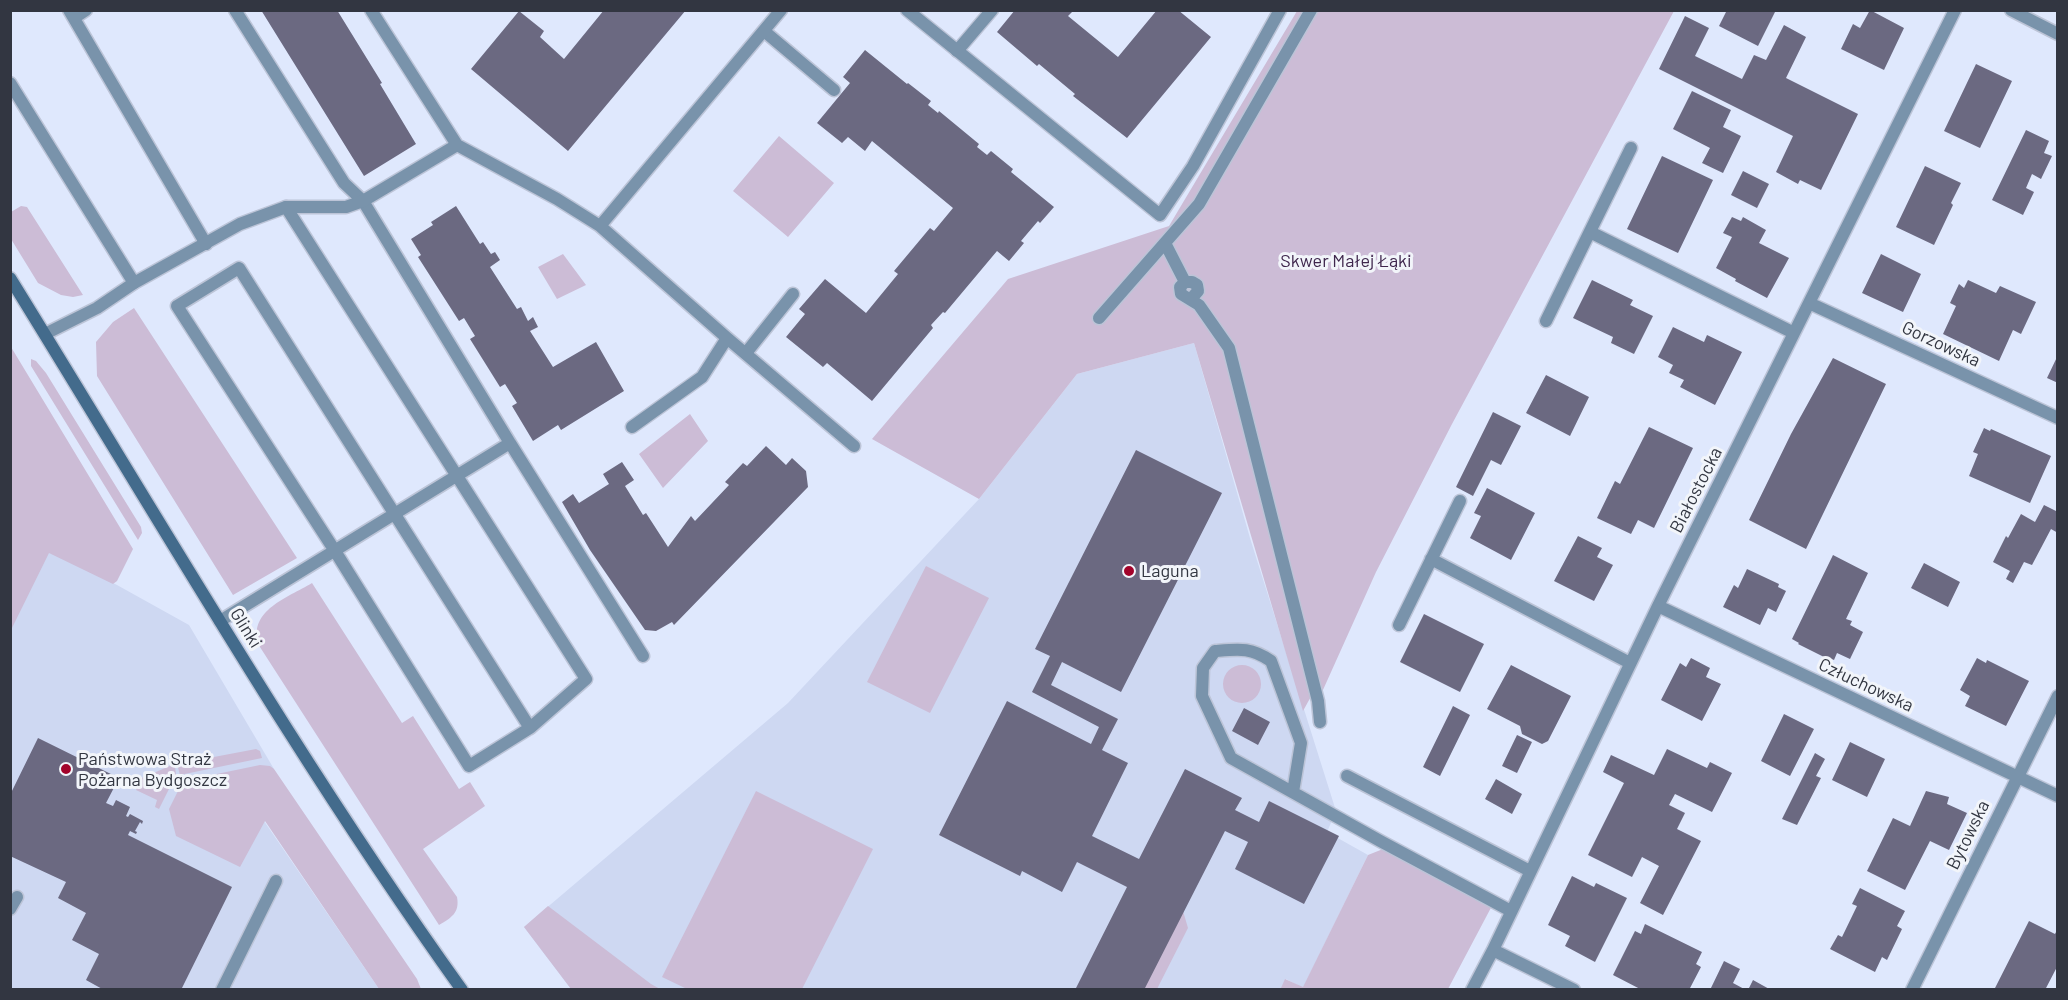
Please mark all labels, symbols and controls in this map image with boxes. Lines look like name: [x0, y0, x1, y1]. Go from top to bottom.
park label: Skwer Małej Łąki: [1280, 250, 1412, 272]
street label: Gorzowska: [1898, 316, 1984, 372]
street label: Białostocka: [1665, 444, 1727, 536]
place label: Laguna: [1141, 560, 1199, 582]
marker: Laguna: [1122, 564, 1136, 578]
street label: Glinki: [225, 604, 267, 652]
street label: Człuchowska: [1815, 654, 1917, 716]
place label: Państwowa Straż Pożarna Bydgoszcz: [78, 748, 227, 790]
marker: Państwowa Straż Pożarna Bydgoszcz: [59, 762, 73, 776]
street label: Bytowska: [1942, 797, 1994, 873]

